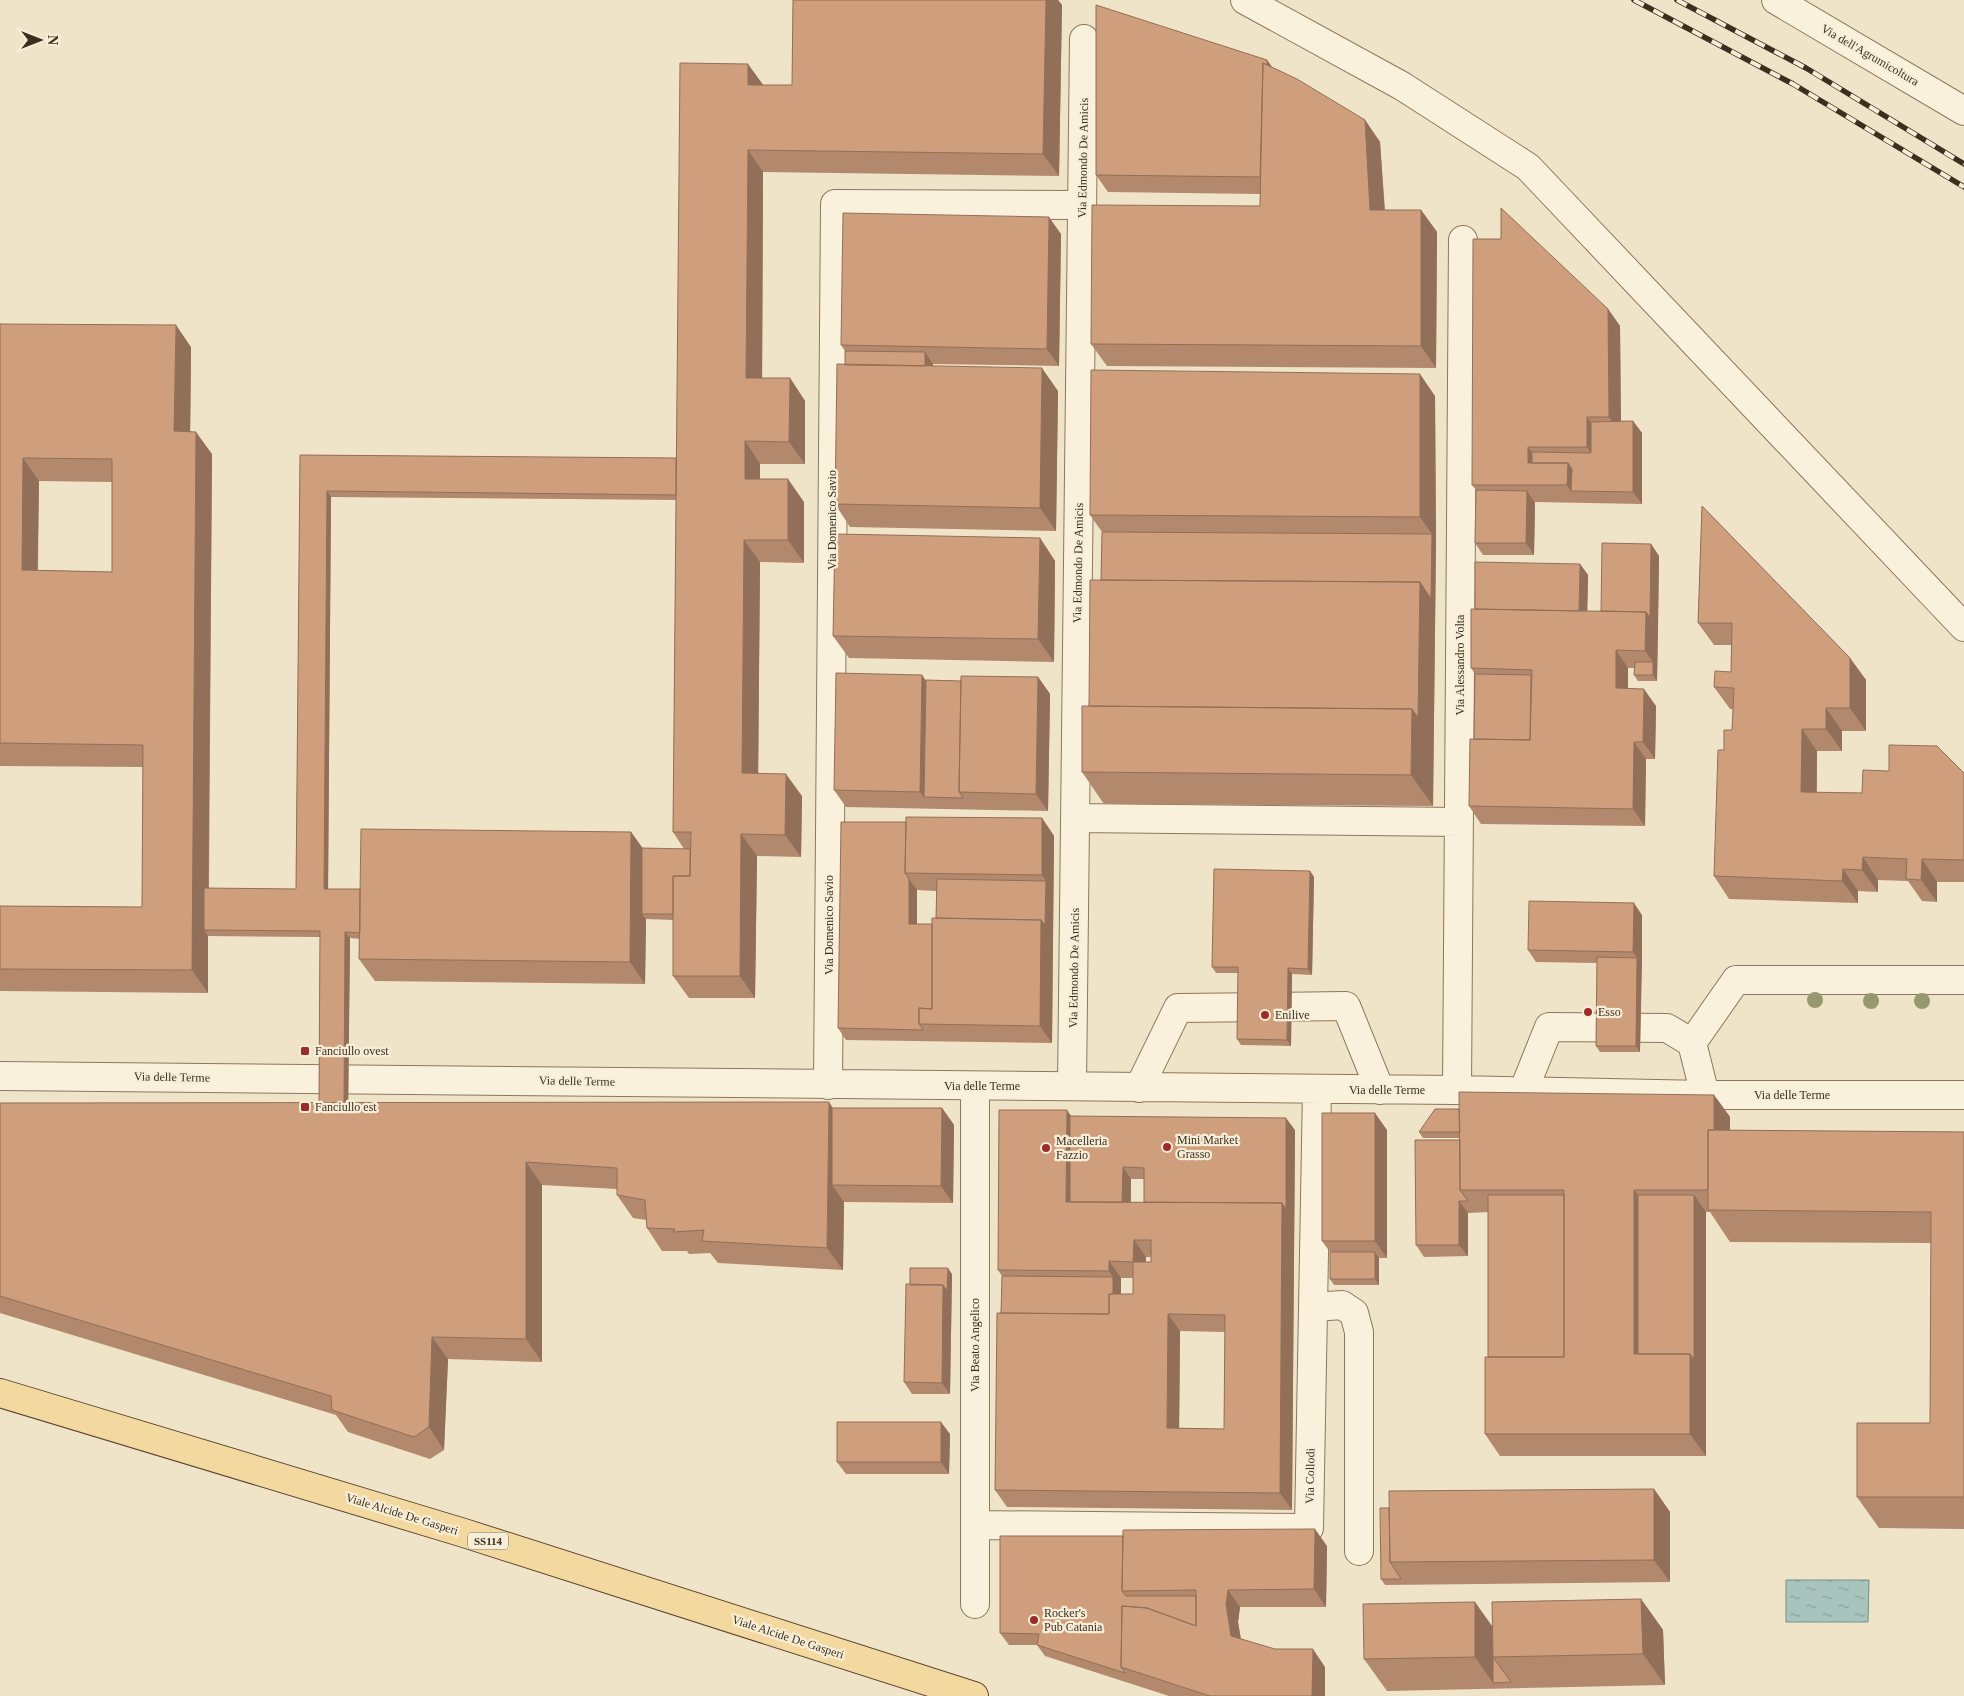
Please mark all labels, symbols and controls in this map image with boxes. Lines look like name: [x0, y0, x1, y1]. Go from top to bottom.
north arrow: [15, 15, 65, 65]
street label: Via dell'Agrumicoltura: [1819, 21, 1922, 89]
text: N: [45, 35, 60, 45]
street label: Via Edmondo De Amicis: [1075, 97, 1091, 218]
street label: Via Domenico Savio: [825, 470, 839, 570]
street label: Via Edmondo De Amicis: [1070, 502, 1086, 623]
street label: Via Alessandro Volta: [1453, 614, 1467, 715]
street label: Via Domenico Savio: [822, 875, 836, 975]
street label: Via Edmondo De Amicis: [1066, 907, 1082, 1028]
place label: Esso: [1598, 1005, 1621, 1019]
marker: Esso: [1582, 1006, 1594, 1018]
place label: Enilive: [1275, 1008, 1310, 1022]
marker: Enilive: [1259, 1009, 1271, 1021]
place label: Fanciullo ovest: [315, 1044, 389, 1058]
marker: Fanciullo ovest: [299, 1045, 311, 1057]
street label: Via delle Terme: [134, 1069, 210, 1085]
street label: Via delle Terme: [539, 1073, 615, 1089]
street label: Via delle Terme: [944, 1079, 1020, 1093]
street label: Via delle Terme: [1349, 1083, 1425, 1097]
street label: Via delle Terme: [1754, 1088, 1830, 1102]
place label: Fanciullo est: [315, 1100, 377, 1114]
marker: Fanciullo est: [299, 1101, 311, 1113]
place label: Mini Market Grasso: [1177, 1133, 1239, 1161]
place label: Macelleria Fazzio: [1056, 1134, 1108, 1162]
marker: Mini Market Grasso: [1161, 1141, 1173, 1153]
marker: Macelleria Fazzio: [1040, 1142, 1052, 1154]
street label: Via Beato Angelico: [968, 1298, 982, 1392]
street label: Via Collodi: [1303, 1447, 1317, 1504]
street label: Viale Alcide De Gasperi: [344, 1490, 461, 1538]
road number: SS114: [468, 1532, 508, 1550]
place label: Rocker's Pub Catania: [1044, 1606, 1103, 1634]
street label: Viale Alcide De Gasperi: [730, 1612, 846, 1662]
marker: Rocker's Pub Catania: [1028, 1614, 1040, 1626]

